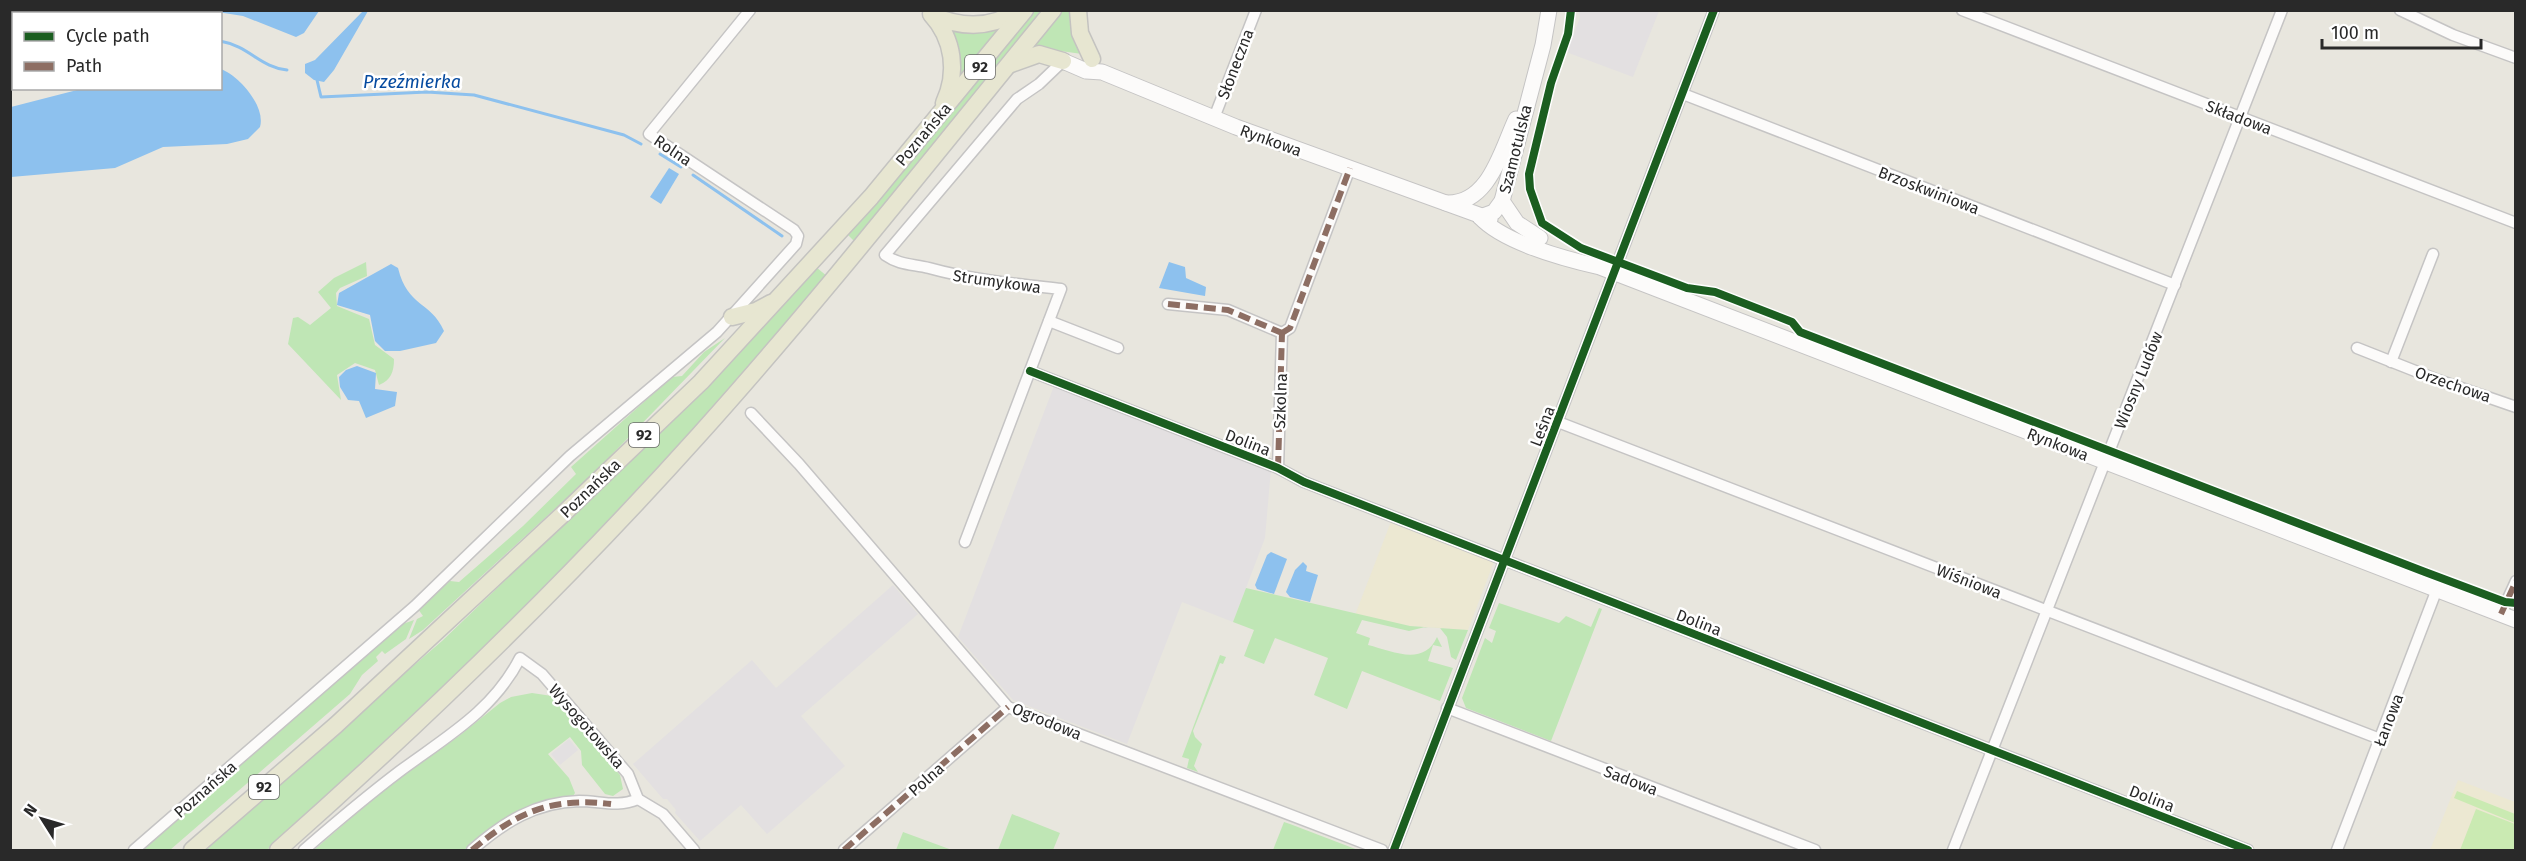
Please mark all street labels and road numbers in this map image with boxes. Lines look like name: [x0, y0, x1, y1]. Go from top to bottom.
street label: Słoneczna: [1213, 26, 1258, 102]
road number: 92: [965, 55, 995, 79]
street label: Składowa: [2203, 96, 2275, 139]
street label: Poznańska: [891, 99, 955, 170]
street label: Szamotulska: [1495, 103, 1536, 196]
street label: Rynkowa: [1237, 121, 1304, 160]
street label: Rolna: [650, 131, 695, 170]
street label: Brzoskwiniowa: [1876, 162, 1982, 218]
street label: Strumykowa: [952, 266, 1042, 297]
street label: Wiosny Ludów: [2110, 328, 2167, 432]
street label: Orzechowa: [2412, 363, 2493, 406]
street label: Szkolna: [1270, 373, 1291, 429]
street label: Leśna: [1526, 403, 1559, 449]
road number: 92: [629, 423, 659, 447]
street label: Rynkowa: [2024, 424, 2091, 465]
street label: Dolina: [1223, 425, 1273, 460]
street label: Poznańska: [556, 455, 625, 522]
street label: Wiśniowa: [1933, 560, 2004, 603]
street label: Dolina: [1674, 605, 1724, 640]
street label: Wysogotowska: [545, 680, 628, 772]
street label: Łanowa: [2370, 691, 2407, 749]
street label: Ogrodowa: [1009, 699, 1084, 744]
street label: Poznańska: [170, 757, 240, 822]
street label: Polna: [905, 759, 948, 800]
street label: Sadowa: [1601, 762, 1661, 799]
road number: 92: [249, 775, 279, 799]
street label: Dolina: [2127, 781, 2177, 816]

